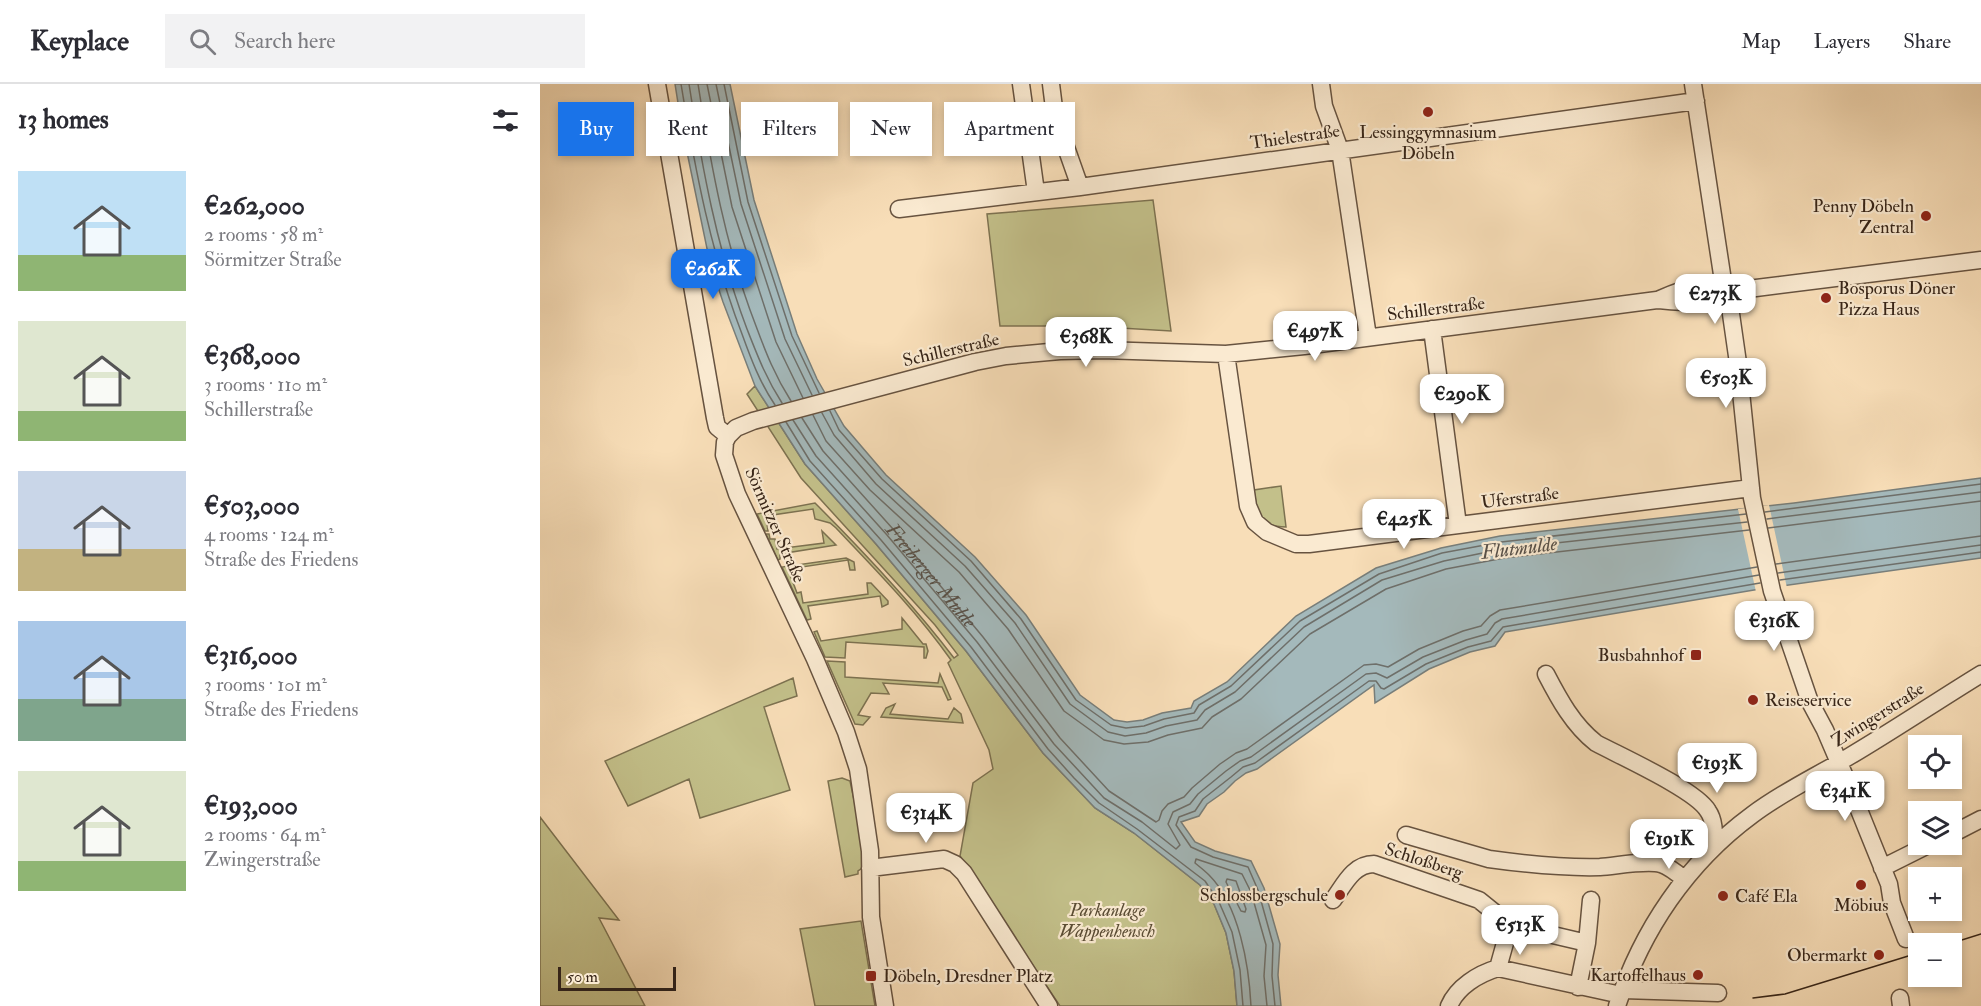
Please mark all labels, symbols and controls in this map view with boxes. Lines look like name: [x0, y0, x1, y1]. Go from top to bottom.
search box: [165, 14, 585, 68]
text: Keyplace: [30, 24, 129, 59]
icon: search: [186, 25, 219, 58]
text: Search here: [234, 27, 336, 55]
text: Map: [1741, 28, 1781, 55]
text: Layers: [1814, 28, 1870, 55]
text: Share: [1903, 28, 1951, 55]
chip: Buy: [558, 102, 634, 156]
chip: Rent: [646, 102, 729, 156]
chip: Filters: [741, 102, 838, 156]
chip: New: [850, 102, 932, 156]
chip: Apartment: [944, 102, 1075, 156]
text: 13 homes: [18, 104, 109, 136]
icon: filters: [489, 104, 522, 137]
marker: Lessinggymnasium Döbeln: [1421, 105, 1435, 119]
street label: Thielestraße: [1249, 119, 1342, 155]
place label: Lessinggymnasium Döbeln: [1359, 121, 1497, 165]
text: €262,000: [204, 190, 305, 222]
icon: home: [66, 195, 138, 267]
place label: Penny Döbeln Zentral: [1813, 195, 1914, 239]
marker: Penny Döbeln Zentral: [1919, 209, 1933, 223]
text: 2 rooms · 58 m²: [204, 222, 323, 247]
text: Sörmitzer Straße: [204, 247, 342, 272]
pin: €262K: [671, 249, 755, 300]
text: €262K: [685, 256, 741, 281]
pin: €273K: [1673, 274, 1757, 325]
place label: Bosporus Döner Pizza Haus: [1838, 277, 1956, 321]
text: €273K: [1689, 281, 1741, 306]
marker: Bosporus Döner Pizza Haus: [1819, 291, 1833, 305]
street label: Schillerstraße: [1386, 292, 1487, 326]
pin: €497K: [1273, 311, 1357, 362]
pin: €368K: [1044, 317, 1128, 368]
text: €497K: [1287, 318, 1343, 343]
text: €368K: [1060, 324, 1112, 349]
street label: Schillerstraße: [901, 328, 1002, 372]
text: €368,000: [204, 340, 301, 372]
icon: home: [66, 345, 138, 417]
pin: €503K: [1684, 358, 1768, 409]
text: €503K: [1700, 365, 1752, 390]
text: 3 rooms · 110 m²: [204, 372, 327, 397]
pin: €290K: [1420, 374, 1504, 425]
text: €290K: [1434, 381, 1490, 406]
text: Schillerstraße: [204, 397, 313, 422]
street label: Sörmitzer Straße: [739, 464, 811, 587]
street label: Uferstraße: [1480, 482, 1561, 514]
text: €503,000: [204, 490, 300, 522]
icon: home: [66, 495, 138, 567]
pin: €425K: [1362, 499, 1446, 550]
text: €425K: [1376, 506, 1432, 531]
water label: Freiberger Mulde: [880, 517, 983, 633]
text: 4 rooms · 124 m²: [204, 522, 334, 547]
water label: Flutmulde: [1479, 531, 1559, 565]
text: Straße des Friedens: [204, 547, 358, 572]
pin: €316K: [1732, 601, 1816, 652]
text: €316K: [1749, 608, 1799, 633]
text: €316,000: [204, 640, 298, 672]
place label: Busbahnhof: [1598, 644, 1687, 667]
icon: home: [66, 645, 138, 717]
marker: Busbahnhof: [1689, 648, 1703, 662]
text: 3 rooms · 101 m²: [204, 672, 327, 697]
street label: Zwingerstraße: [1827, 677, 1929, 753]
place label: Reiseservice: [1765, 689, 1852, 712]
marker: Reiseservice: [1746, 693, 1760, 707]
text: Straße des Friedens: [204, 697, 358, 722]
map controls: [1908, 735, 1962, 987]
button: locate: [1908, 735, 1962, 789]
pin: €193K: [1675, 743, 1759, 794]
text: €193K: [1692, 750, 1742, 775]
pin: €341K: [1803, 771, 1887, 822]
text: €341K: [1819, 778, 1871, 803]
text: €193,000: [204, 790, 298, 822]
pin: €314K: [884, 793, 968, 844]
icon: home: [66, 795, 138, 867]
text: €314K: [900, 800, 952, 825]
button: layers: [1908, 801, 1962, 855]
pin: €191K: [1627, 819, 1711, 870]
text: 2 rooms · 64 m²: [204, 822, 326, 847]
text: €191K: [1644, 826, 1694, 851]
street label: Schloßberg: [1382, 837, 1467, 885]
text: Zwingerstraße: [204, 847, 321, 872]
button: +: [1908, 867, 1962, 921]
marker: Möbius: [1854, 878, 1868, 892]
place label: Schlossbergschule: [1200, 884, 1328, 907]
place label: Café Ela: [1735, 885, 1798, 908]
marker: Schlossbergschule: [1333, 888, 1347, 902]
marker: Café Ela: [1716, 889, 1730, 903]
place label: Möbius: [1834, 894, 1888, 917]
park label: Parkanlage Wappenhensch: [1059, 899, 1155, 943]
pin: €513K: [1478, 905, 1562, 956]
text: €513K: [1495, 912, 1545, 937]
button: −: [1908, 933, 1962, 987]
place label: Obermarkt: [1787, 944, 1867, 967]
marker: Obermarkt: [1872, 948, 1886, 962]
scale bar: [558, 964, 676, 992]
place label: Kartoffelhaus: [1590, 964, 1686, 987]
place label: Döbeln, Dresdner Platz: [883, 965, 1053, 988]
text: 50 m: [567, 967, 598, 987]
marker: Kartoffelhaus: [1691, 968, 1705, 982]
marker: Döbeln, Dresdner Platz: [864, 969, 878, 983]

